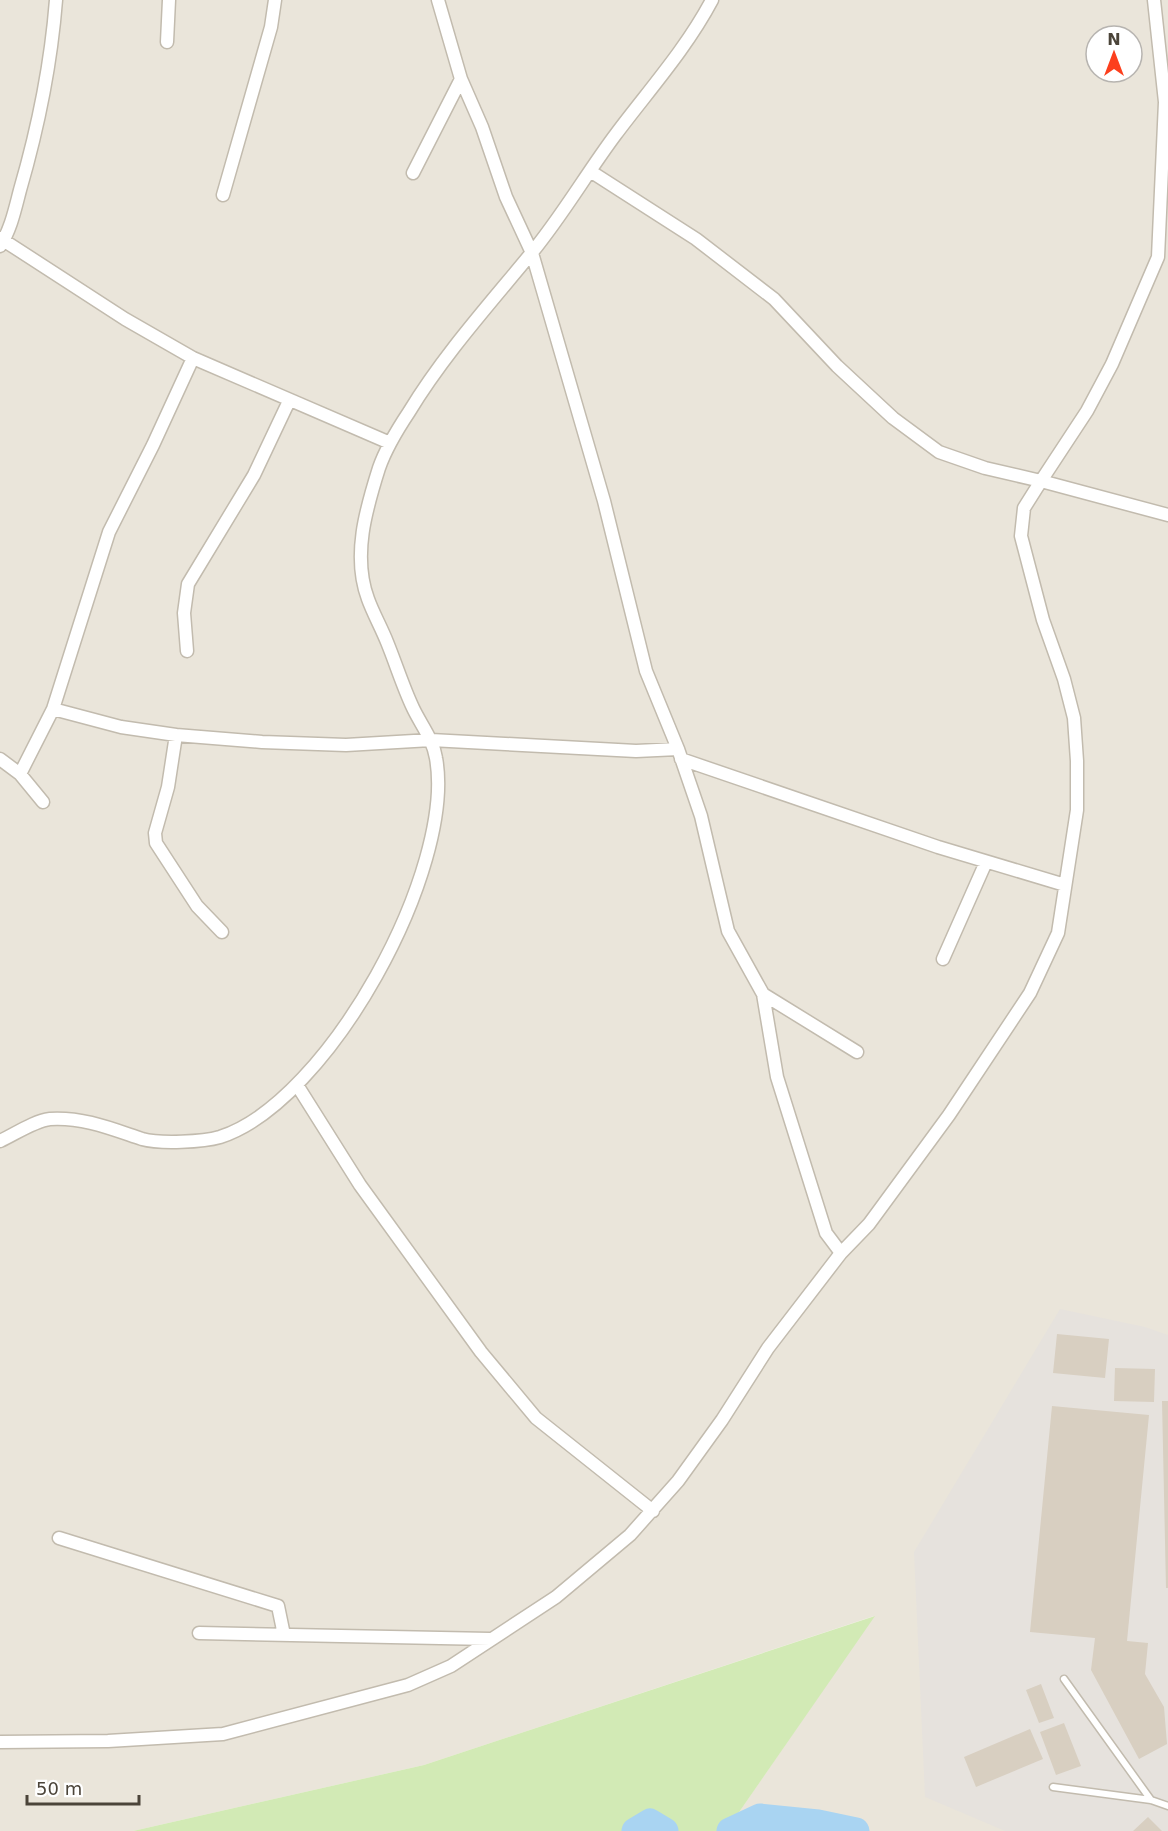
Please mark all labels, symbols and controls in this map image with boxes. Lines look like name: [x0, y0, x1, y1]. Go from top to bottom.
north arrow: [1084, 24, 1144, 84]
text: N: [1107, 30, 1121, 49]
scale bar: [27, 1768, 140, 1806]
text: 50 m: [36, 1778, 82, 1799]

